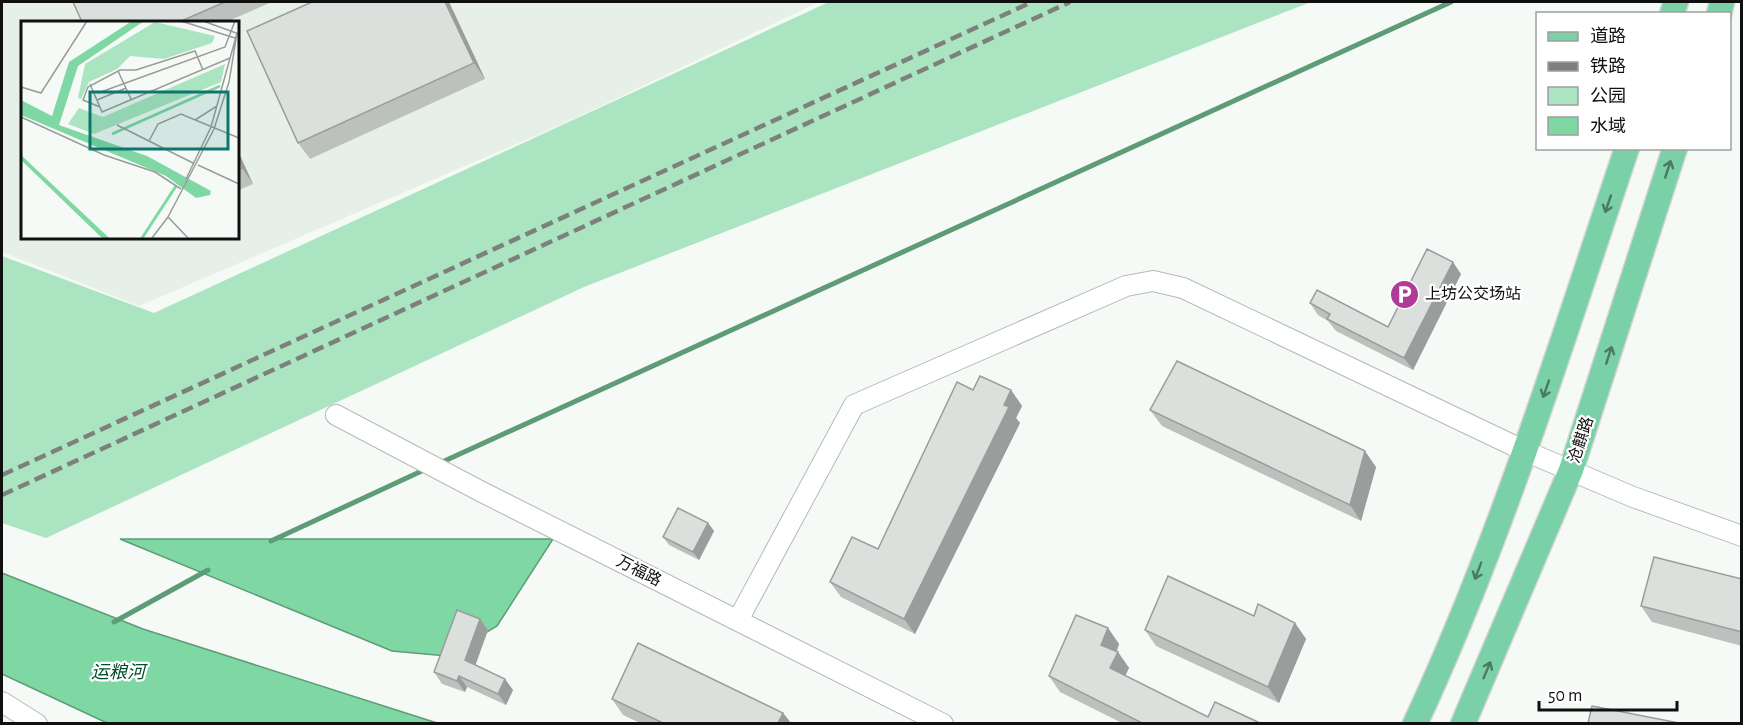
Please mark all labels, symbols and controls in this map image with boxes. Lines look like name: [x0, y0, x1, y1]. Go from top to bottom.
legend: [1536, 12, 1731, 150]
inset map: [21, 21, 238, 238]
text: 道路: [1590, 26, 1626, 46]
text: 铁路: [1590, 56, 1626, 76]
text: 公园: [1590, 87, 1626, 106]
text: 水域: [1590, 117, 1626, 136]
one-way arrow: [1664, 160, 1675, 179]
one-way arrow: [1602, 194, 1613, 213]
parking icon: 上坊公交场站: [1388, 278, 1420, 310]
place label: 上坊公交场站: [1425, 285, 1521, 302]
one-way arrow: [1604, 346, 1615, 365]
one-way arrow: [1539, 379, 1550, 398]
street label: 沧麒路: [1565, 414, 1596, 465]
street label: 万福路: [614, 552, 664, 589]
one-way arrow: [1472, 562, 1483, 580]
one-way arrow: [1482, 661, 1493, 680]
water label: 运粮河: [91, 662, 148, 682]
scale bar: [1539, 674, 1677, 712]
text: 50 m: [1548, 687, 1582, 705]

